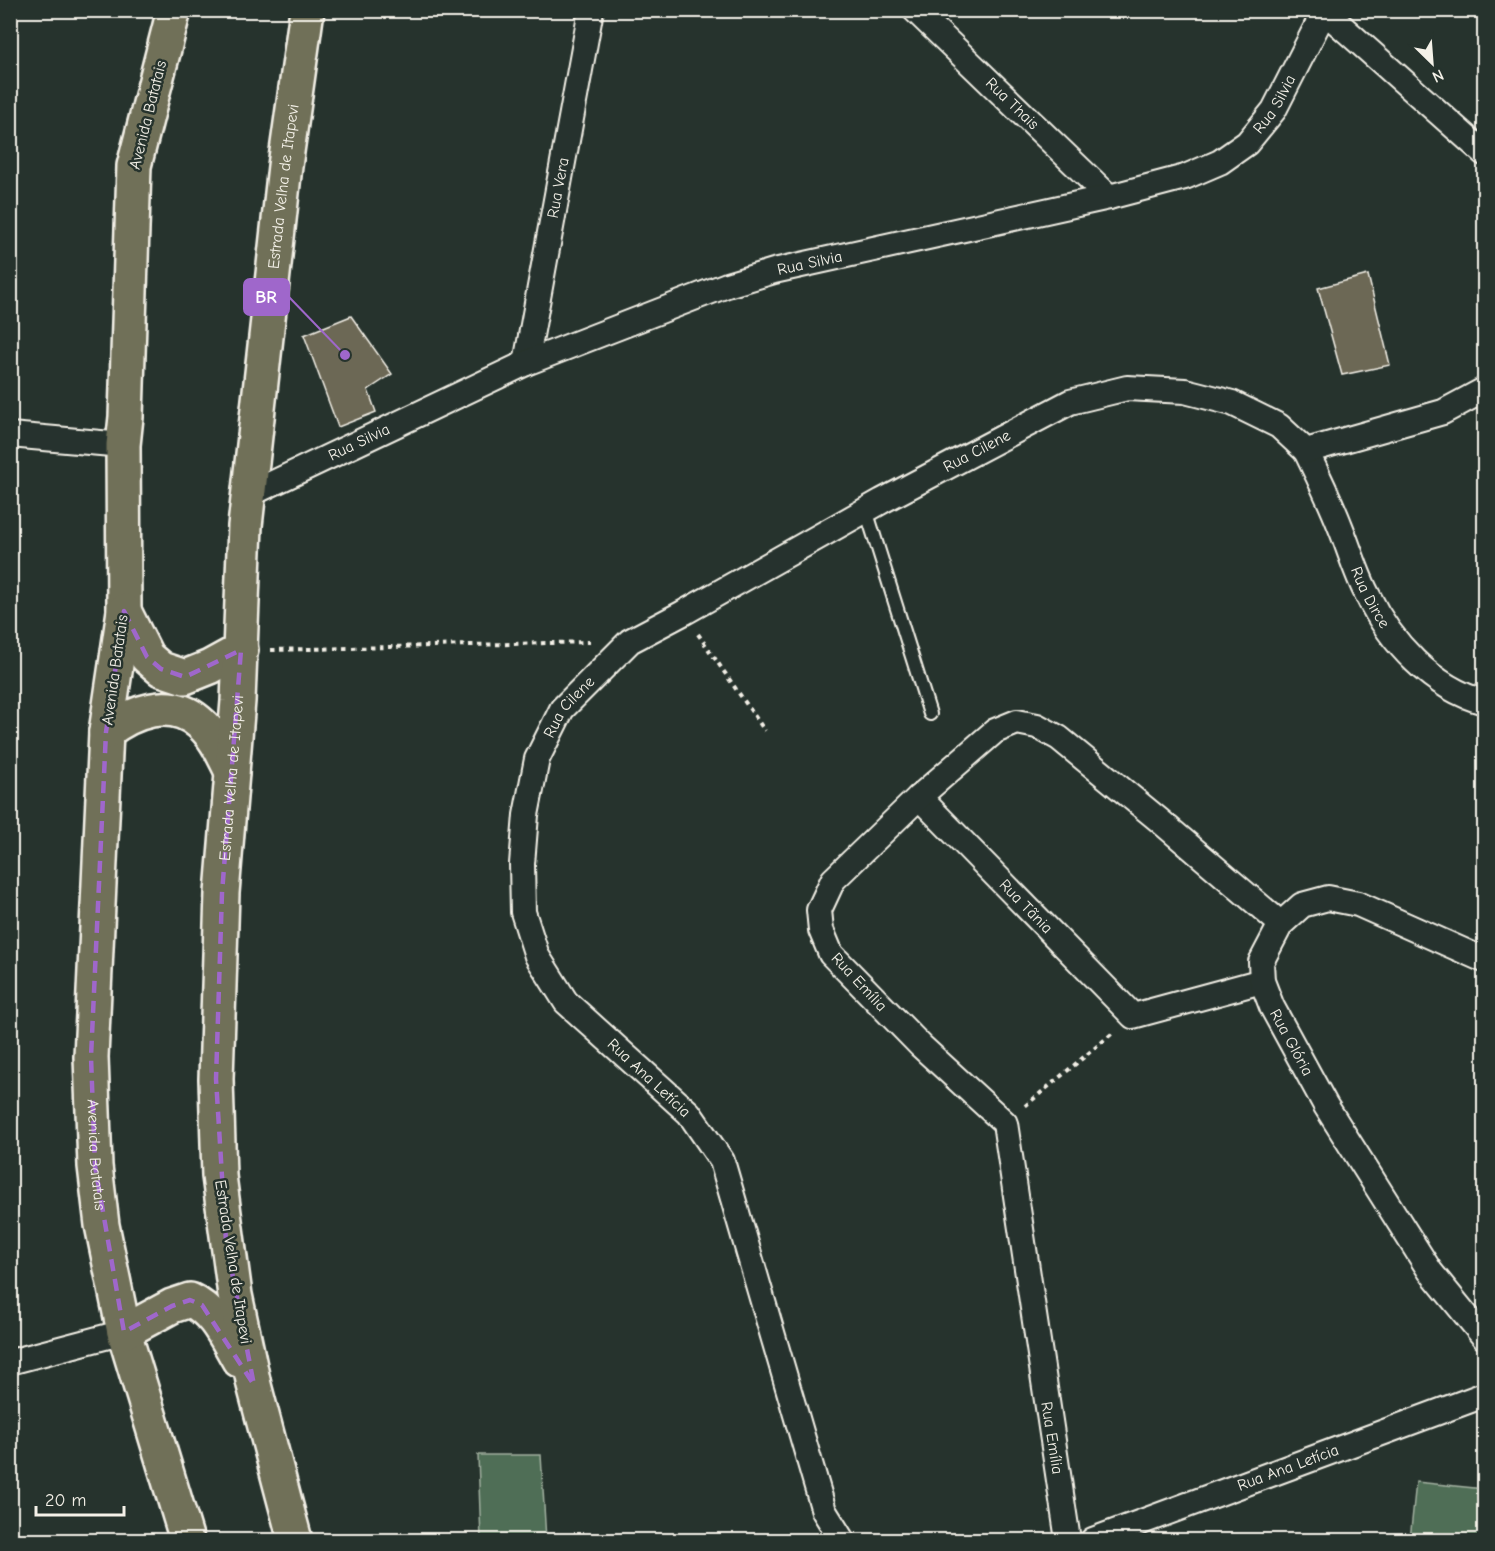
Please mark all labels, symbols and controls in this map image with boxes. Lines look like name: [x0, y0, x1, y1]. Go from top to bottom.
north arrow: [1402, 33, 1462, 93]
street label: Avenida Batatais: [126, 58, 170, 171]
text: N: [1429, 65, 1446, 86]
street label: Rua Silvia: [1249, 72, 1299, 137]
street label: Rua Thais: [982, 74, 1043, 134]
street label: Estrada Velha de Itapevi: [265, 103, 303, 270]
street label: Rua Vera: [544, 156, 573, 220]
street label: Rua Silvia: [776, 247, 844, 279]
callout: BR: [244, 279, 289, 315]
text: BR: [255, 287, 277, 308]
street label: Rua Silvia: [325, 420, 393, 465]
street label: Rua Cilene: [940, 426, 1013, 476]
street label: Rua Dirce: [1347, 564, 1393, 632]
street label: Avenida Batatais: [98, 613, 132, 726]
street label: Rua Cilene: [540, 673, 598, 741]
street label: Estrada Velha de Itapevi: [216, 695, 247, 861]
street label: Rua Tãnia: [996, 876, 1056, 937]
street label: Rua Emília: [827, 949, 891, 1015]
street label: Rua Glória: [1266, 1006, 1317, 1079]
street label: Rua Ana Letícia: [604, 1035, 694, 1121]
street label: Avenida Batatais: [84, 1099, 109, 1212]
street label: Estrada Velha de Itapevi: [211, 1179, 255, 1345]
street label: Rua Emília: [1037, 1400, 1067, 1476]
street label: Rua Ana Letícia: [1235, 1441, 1341, 1495]
scale bar: [36, 1479, 124, 1517]
text: 20 m: [45, 1490, 86, 1511]

